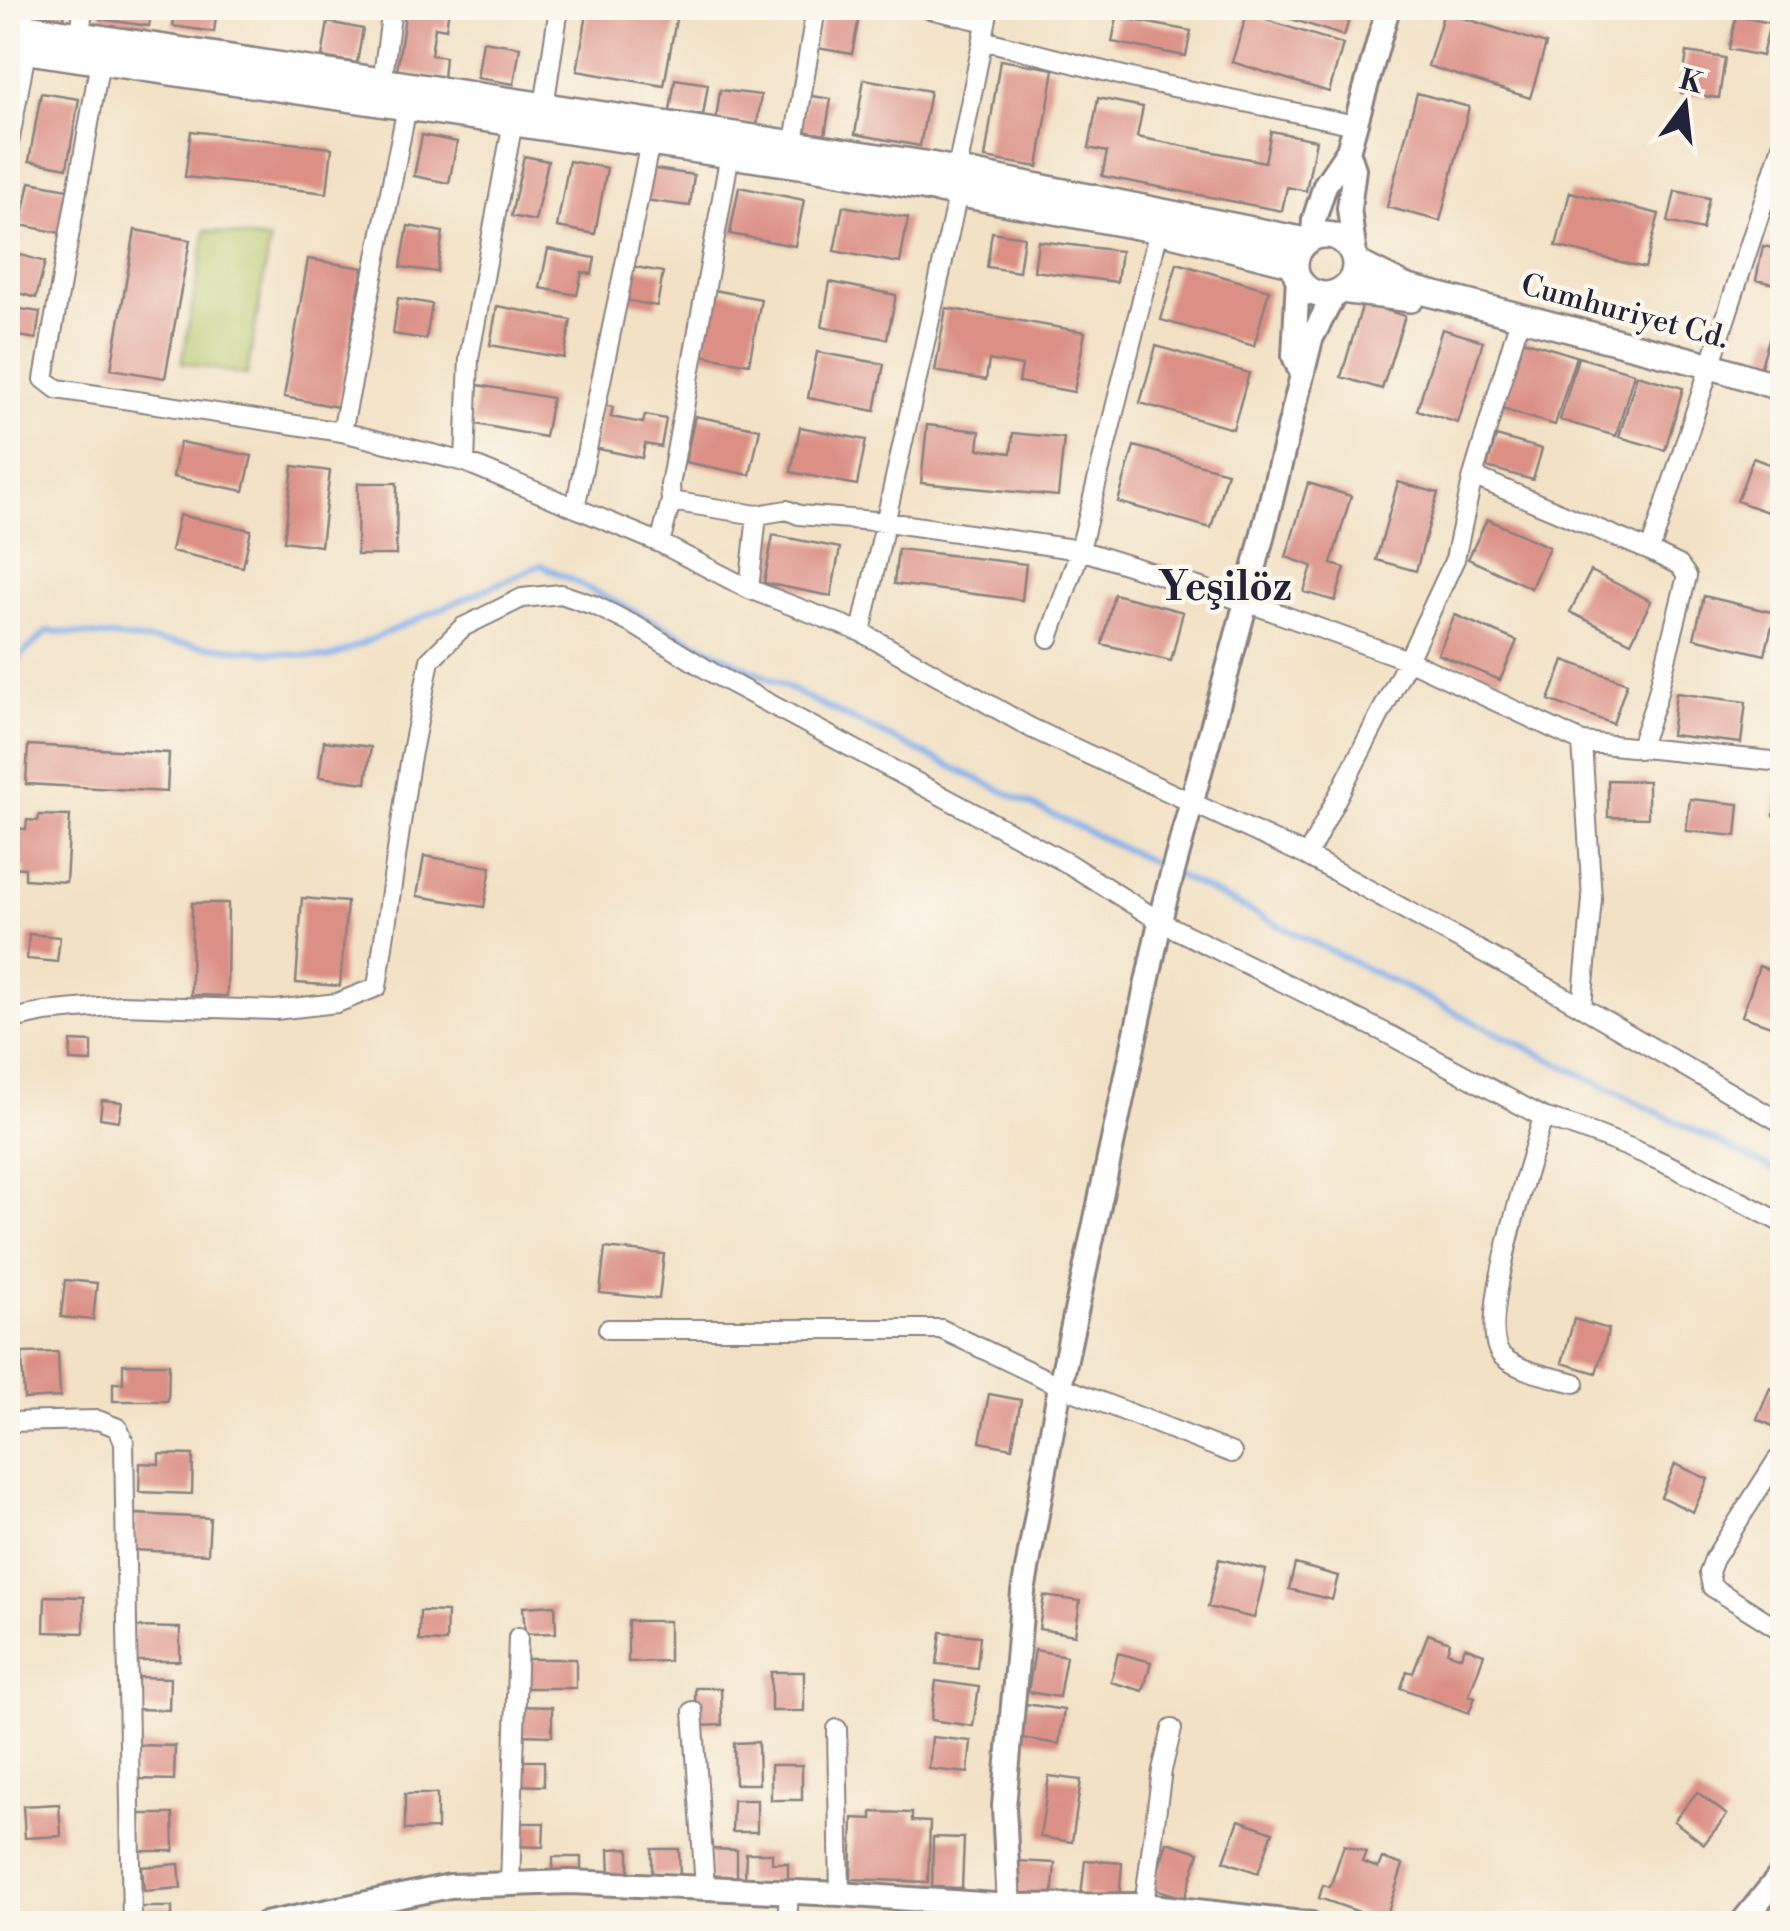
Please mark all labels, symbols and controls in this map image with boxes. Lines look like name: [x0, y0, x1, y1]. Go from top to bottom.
north arrow: [1635, 55, 1735, 155]
text: K: [1676, 62, 1708, 102]
street label: Cumhuriyet Cd.: [1517, 266, 1732, 358]
district label: Yeşilöz: [1158, 563, 1292, 613]

